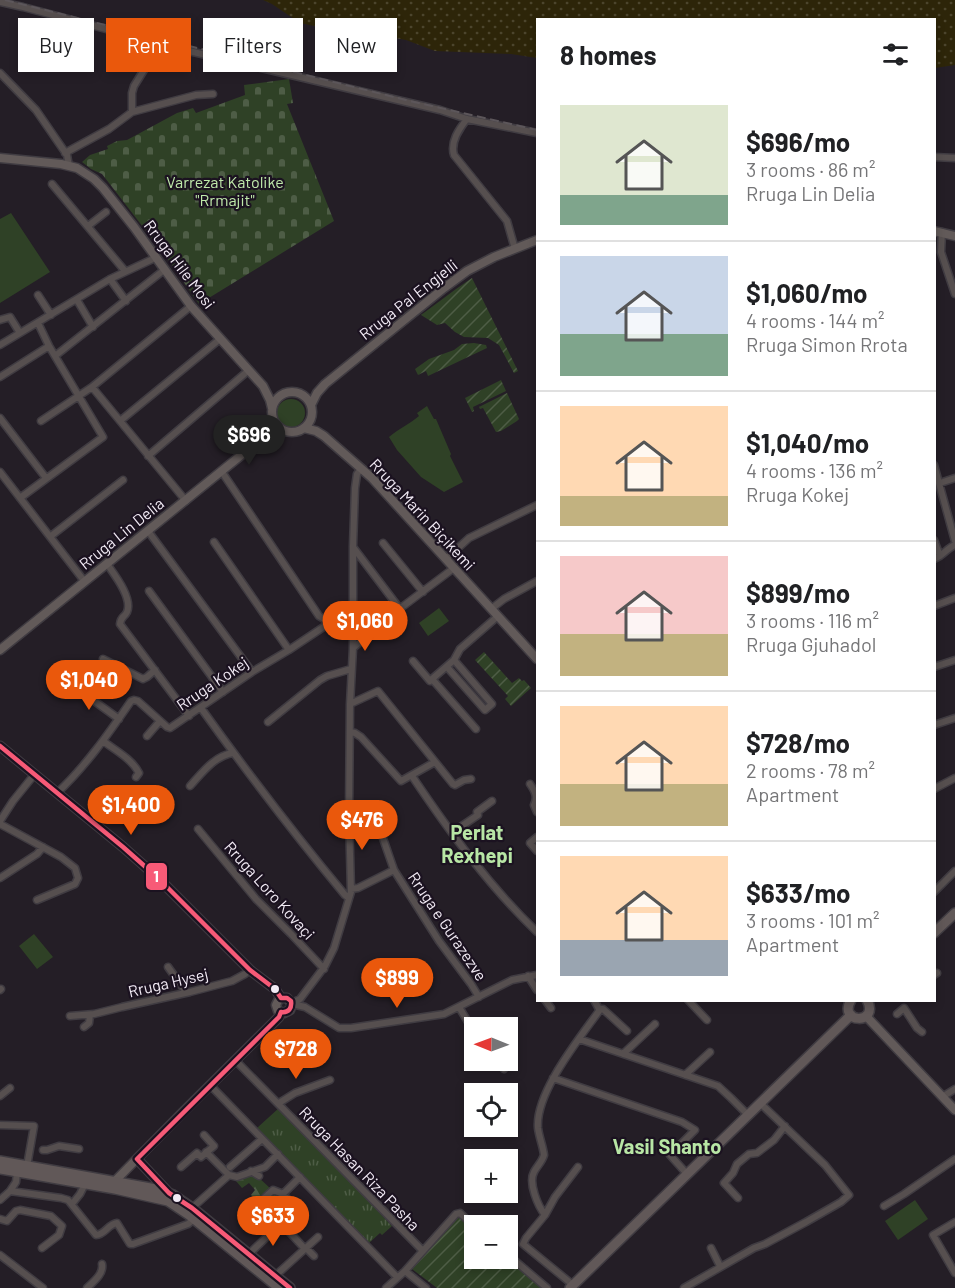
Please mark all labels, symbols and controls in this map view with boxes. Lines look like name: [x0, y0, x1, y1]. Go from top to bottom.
chip: Buy: [18, 18, 94, 72]
chip: Rent: [106, 18, 191, 72]
chip: Filters: [203, 18, 303, 72]
chip: New: [315, 18, 397, 72]
icon: filters: [879, 38, 912, 71]
text: 8 homes: [560, 39, 657, 70]
text: $696/mo: [746, 126, 850, 157]
icon: home: [608, 129, 680, 201]
text: 3 rooms · 86 m²: [746, 157, 875, 181]
park label: Varrezat Katolike "Rrmajit": [166, 172, 284, 209]
text: Rruga Lin Delia: [746, 181, 875, 205]
street label: Rruga Hile Mosi: [141, 216, 219, 312]
street label: Rruga Pal Engjelli: [355, 255, 461, 343]
text: $1,060/mo: [746, 277, 868, 308]
icon: home: [608, 280, 680, 352]
text: 4 rooms · 144 m²: [746, 308, 884, 332]
text: Rruga Simon Rrota: [746, 332, 908, 356]
pin: $696: [213, 415, 285, 466]
text: $696: [227, 422, 271, 446]
text: $1,040/mo: [746, 427, 869, 458]
icon: home: [608, 430, 680, 502]
street label: Rruga Marin Biçikemi: [366, 454, 480, 574]
text: 4 rooms · 136 m²: [746, 458, 883, 482]
text: Rruga Kokej: [746, 482, 849, 506]
street label: Rruga Lin Delia: [75, 493, 167, 573]
text: $899/mo: [746, 577, 850, 608]
icon: home: [608, 580, 680, 652]
pin: $1,060: [316, 601, 414, 652]
text: $1,060: [337, 608, 393, 632]
text: 3 rooms · 116 m²: [746, 608, 879, 632]
text: Rruga Gjuhadol: [746, 632, 876, 656]
street label: Rruga Kokej: [172, 652, 252, 714]
pin: $1,040: [40, 660, 138, 711]
text: $1,040: [60, 667, 118, 691]
text: $728/mo: [746, 727, 850, 758]
icon: home: [608, 730, 680, 802]
text: 2 rooms · 78 m²: [746, 758, 875, 782]
text: Apartment: [746, 782, 839, 806]
pin: $1,400: [82, 785, 180, 836]
text: $1,400: [102, 792, 160, 816]
pin: $476: [326, 800, 398, 851]
text: $476: [341, 807, 383, 831]
district label: Perlat Rexhepi: [441, 820, 513, 867]
street label: Rruga Loro Kovaçi: [221, 837, 319, 943]
line badge: 1: [145, 862, 168, 891]
text: 1: [153, 866, 159, 885]
street label: Rruga e Gurazezve: [405, 868, 491, 984]
text: $633/mo: [746, 877, 851, 908]
icon: home: [608, 880, 680, 952]
text: 3 rooms · 101 m²: [746, 908, 879, 932]
text: Apartment: [746, 932, 839, 956]
pin: $899: [361, 958, 433, 1009]
street label: Rruga Hysej: [126, 964, 210, 1000]
text: $899: [375, 965, 419, 989]
unlabelled marker: [269, 983, 281, 995]
north arrow: [464, 1017, 518, 1071]
map controls: [464, 1017, 518, 1269]
pin: $728: [260, 1029, 332, 1080]
text: $728: [274, 1036, 318, 1060]
button: locate: [464, 1083, 518, 1137]
street label: Rruga Hasan Riza Pasha: [296, 1102, 424, 1234]
district label: Vasil Shanto: [613, 1134, 721, 1158]
button: +: [464, 1149, 518, 1203]
unlabelled marker: [171, 1192, 183, 1204]
pin: $633: [237, 1196, 309, 1247]
text: $633: [251, 1203, 295, 1227]
button: −: [464, 1215, 518, 1269]

